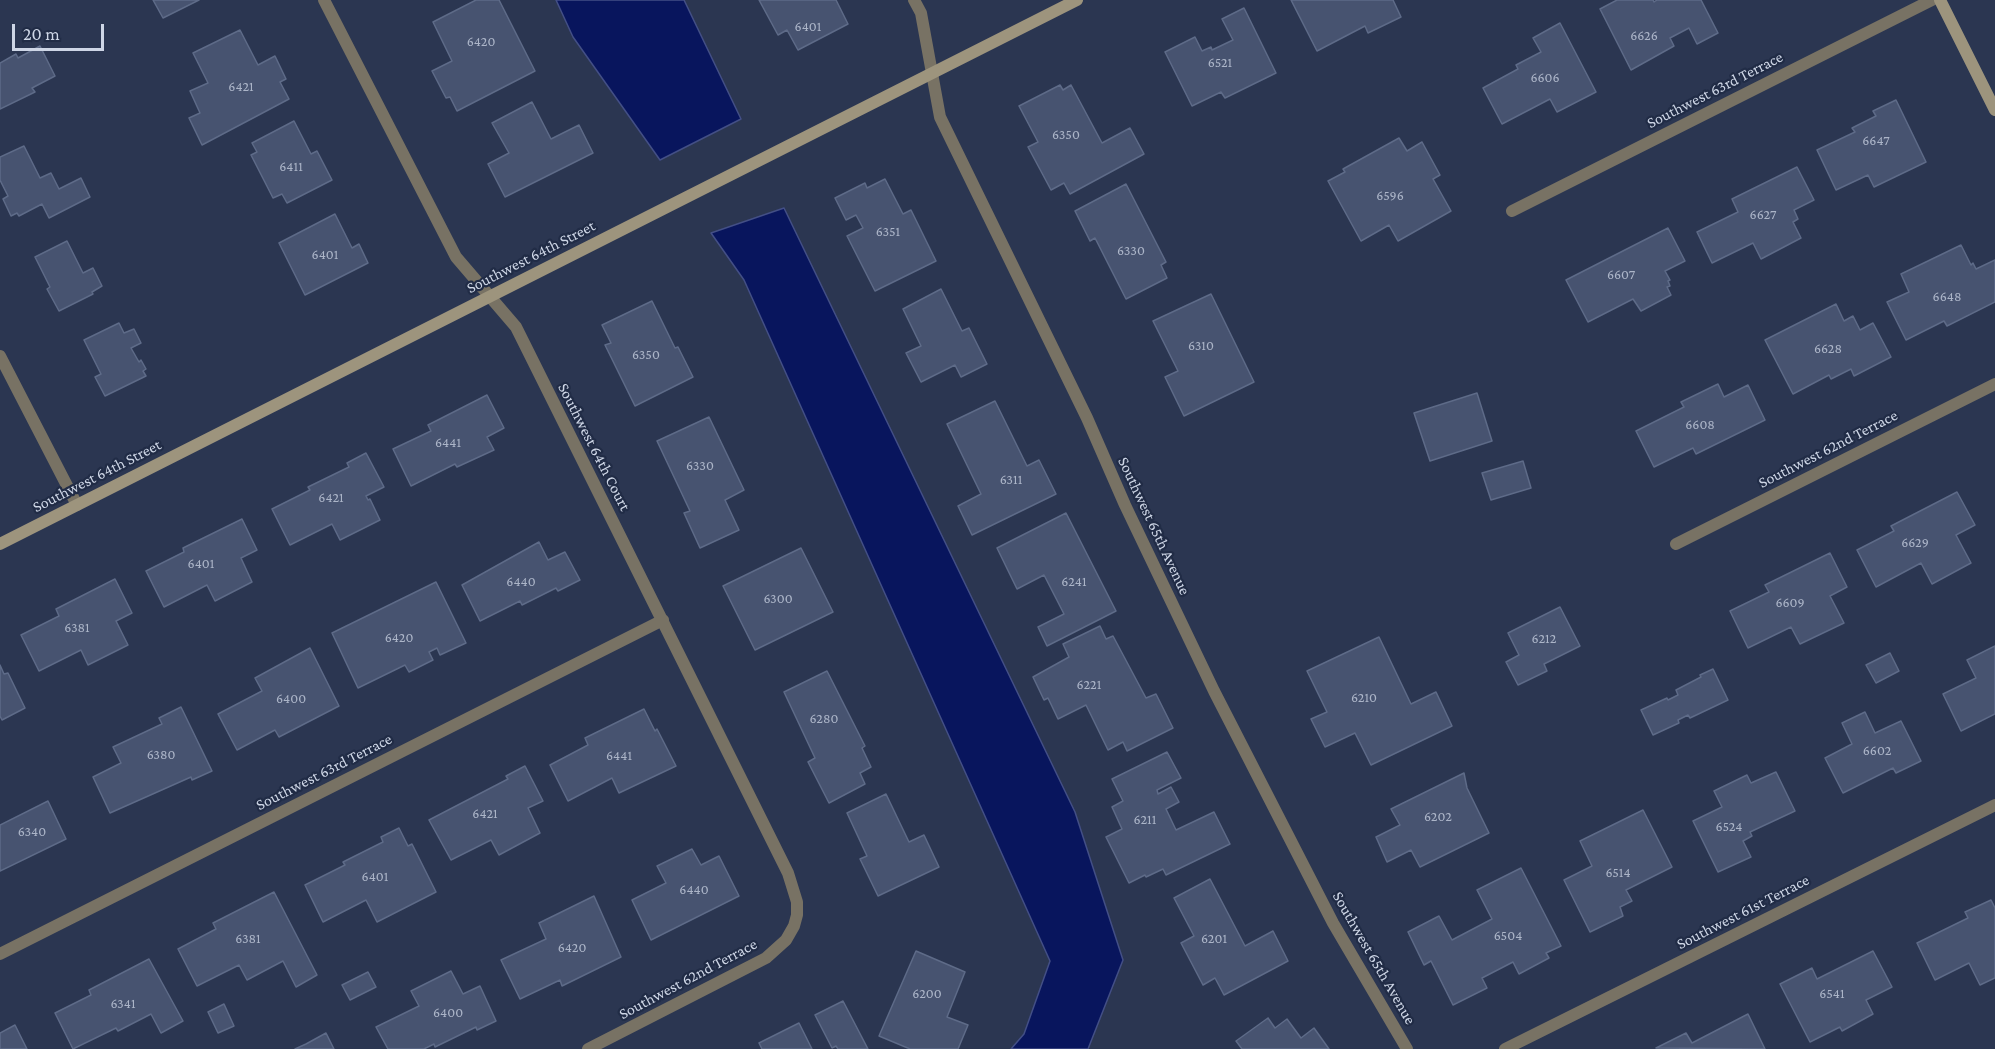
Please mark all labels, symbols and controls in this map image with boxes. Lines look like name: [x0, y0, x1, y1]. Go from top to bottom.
scale bar: [15, 12, 106, 50]
house number: 6401: [795, 19, 821, 35]
text: 20 m: [23, 24, 60, 44]
house number: 6626: [1630, 28, 1658, 44]
house number: 6420: [467, 34, 495, 50]
street label: Southwest 63rd Terrace: [1644, 47, 1786, 133]
house number: 6521: [1208, 55, 1232, 71]
house number: 6606: [1530, 70, 1560, 86]
house number: 6421: [228, 79, 254, 95]
house number: 6350: [1052, 127, 1080, 143]
house number: 6647: [1862, 133, 1890, 149]
house number: 6411: [279, 159, 303, 175]
house number: 6596: [1376, 188, 1404, 204]
house number: 6627: [1750, 207, 1776, 223]
street label: Southwest 64th Street: [464, 216, 598, 298]
house number: 6351: [876, 224, 900, 240]
house number: 6330: [1117, 243, 1145, 259]
house number: 6401: [312, 247, 338, 263]
house number: 6607: [1607, 267, 1635, 283]
house number: 6648: [1933, 289, 1961, 305]
house number: 6310: [1188, 338, 1214, 354]
house number: 6628: [1814, 341, 1842, 357]
house number: 6350: [632, 347, 660, 363]
street label: Southwest 64th Court: [553, 380, 635, 514]
street label: Southwest 62nd Terrace: [1755, 406, 1901, 492]
house number: 6608: [1685, 417, 1715, 433]
street label: Southwest 64th Street: [30, 435, 164, 517]
house number: 6441: [435, 435, 461, 451]
street label: Southwest 65th Avenue: [1114, 454, 1194, 598]
house number: 6330: [686, 458, 714, 474]
house number: 6311: [1000, 472, 1022, 488]
house number: 6421: [318, 490, 344, 506]
house number: 6629: [1901, 535, 1929, 551]
house number: 6401: [188, 556, 214, 572]
house number: 6440: [506, 574, 536, 590]
house number: 6241: [1061, 574, 1087, 590]
house number: 6300: [763, 591, 793, 607]
house number: 6609: [1775, 595, 1805, 611]
house number: 6381: [64, 620, 90, 636]
house number: 6420: [385, 630, 413, 646]
house number: 6212: [1532, 631, 1556, 647]
house number: 6221: [1077, 677, 1101, 693]
house number: 6210: [1351, 690, 1377, 706]
house number: 6400: [276, 691, 306, 707]
house number: 6280: [810, 711, 838, 727]
street label: Southwest 63rd Terrace: [253, 729, 395, 815]
house number: 6602: [1863, 743, 1891, 759]
house number: 6380: [147, 747, 175, 763]
house number: 6441: [606, 748, 632, 764]
house number: 6421: [472, 806, 498, 822]
house number: 6202: [1424, 809, 1452, 825]
house number: 6211: [1134, 812, 1156, 828]
house number: 6524: [1716, 819, 1742, 835]
house number: 6340: [18, 824, 46, 840]
house number: 6514: [1605, 865, 1631, 881]
house number: 6401: [362, 869, 388, 885]
street label: Southwest 61st Terrace: [1674, 870, 1812, 954]
house number: 6440: [679, 882, 709, 898]
street label: Southwest 65th Avenue: [1328, 888, 1420, 1028]
house number: 6504: [1494, 928, 1522, 944]
house number: 6381: [235, 931, 261, 947]
house number: 6201: [1201, 931, 1227, 947]
street label: Southwest 62nd Terrace: [616, 934, 760, 1024]
house number: 6420: [558, 940, 586, 956]
house number: 6200: [912, 986, 942, 1002]
house number: 6541: [1819, 986, 1845, 1002]
house number: 6341: [110, 996, 136, 1012]
house number: 6400: [433, 1005, 463, 1021]

